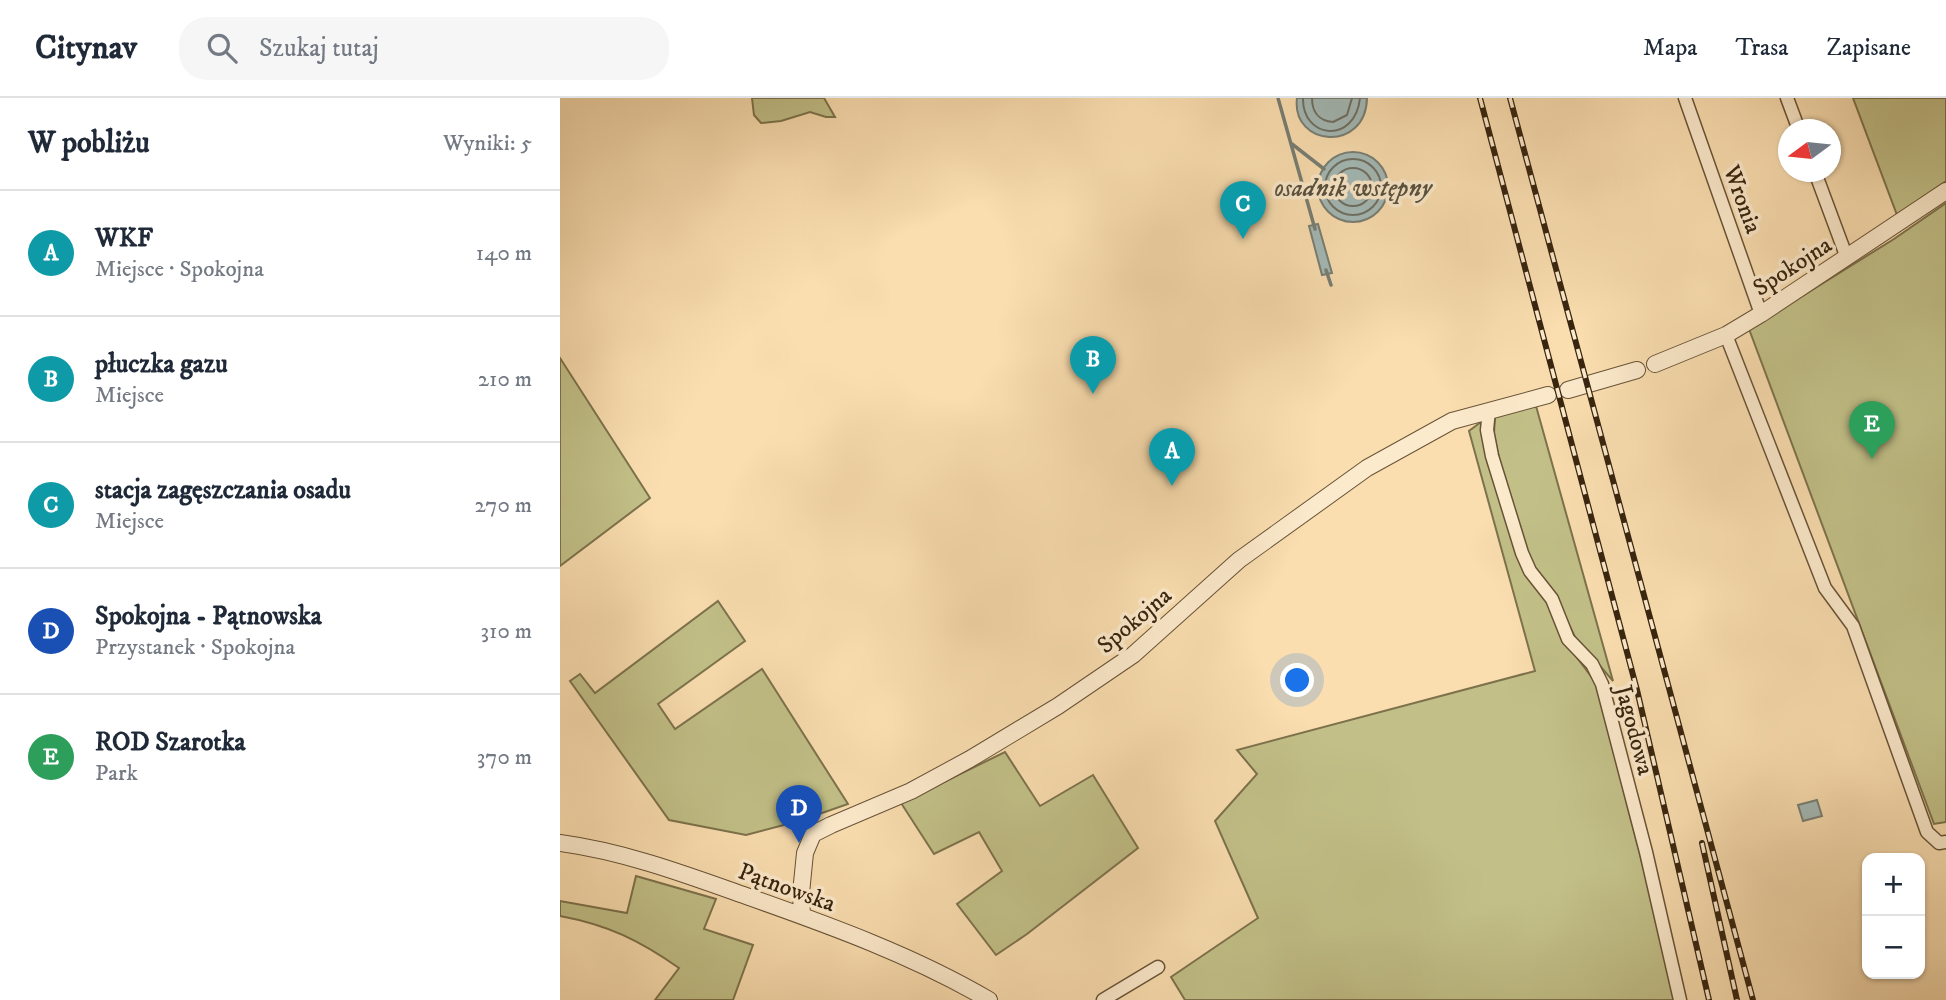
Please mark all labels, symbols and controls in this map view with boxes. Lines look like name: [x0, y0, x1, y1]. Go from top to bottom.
search box: [179, 17, 669, 80]
text: Citynav: [35, 28, 137, 69]
icon: search: [203, 29, 241, 67]
text: Szukaj tutaj: [259, 32, 379, 65]
text: Mapa: [1643, 33, 1697, 63]
text: Trasa: [1735, 33, 1789, 63]
text: Zapisane: [1827, 33, 1911, 63]
north arrow: [1778, 119, 1841, 182]
text: W pobliżu: [28, 125, 150, 162]
text: Wyniki: 5: [443, 129, 532, 158]
street label: Wronia: [1716, 160, 1768, 238]
water label: osadnik wstępny: [1274, 172, 1434, 205]
pin: C: [1220, 181, 1266, 239]
text: WKF: [95, 222, 153, 255]
street label: Spokojna: [1747, 230, 1838, 303]
text: A: [44, 239, 58, 268]
text: 140 m: [476, 239, 532, 268]
text: Miejsce · Spokojna: [95, 255, 264, 284]
pin: B: [1070, 336, 1116, 394]
text: płuczka gazu: [95, 348, 228, 381]
text: B: [44, 365, 58, 394]
text: 210 m: [478, 365, 532, 394]
text: Miejsce: [95, 381, 164, 410]
pin: E: [1849, 401, 1895, 459]
pin: A: [1149, 428, 1195, 486]
text: stacja zagęszczania osadu: [95, 474, 351, 507]
text: C: [43, 491, 59, 520]
text: 270 m: [475, 491, 532, 520]
text: Miejsce: [95, 507, 164, 536]
street label: Spokojna: [1091, 580, 1179, 661]
text: Spokojna - Pątnowska: [95, 600, 322, 633]
text: D: [42, 617, 60, 646]
text: 310 m: [480, 617, 532, 646]
text: Przystanek · Spokojna: [95, 633, 295, 662]
your location: [1280, 663, 1314, 697]
street label: Jagodowa: [1607, 680, 1661, 779]
text: ROD Szarotka: [95, 726, 246, 759]
text: E: [43, 743, 59, 772]
text: 370 m: [477, 743, 532, 772]
text: Park: [95, 759, 138, 788]
pin: D: [776, 785, 822, 843]
map controls: [1862, 853, 1925, 979]
button: +: [1862, 853, 1925, 916]
street label: Pątnowska: [734, 857, 840, 920]
button: −: [1862, 916, 1925, 979]

